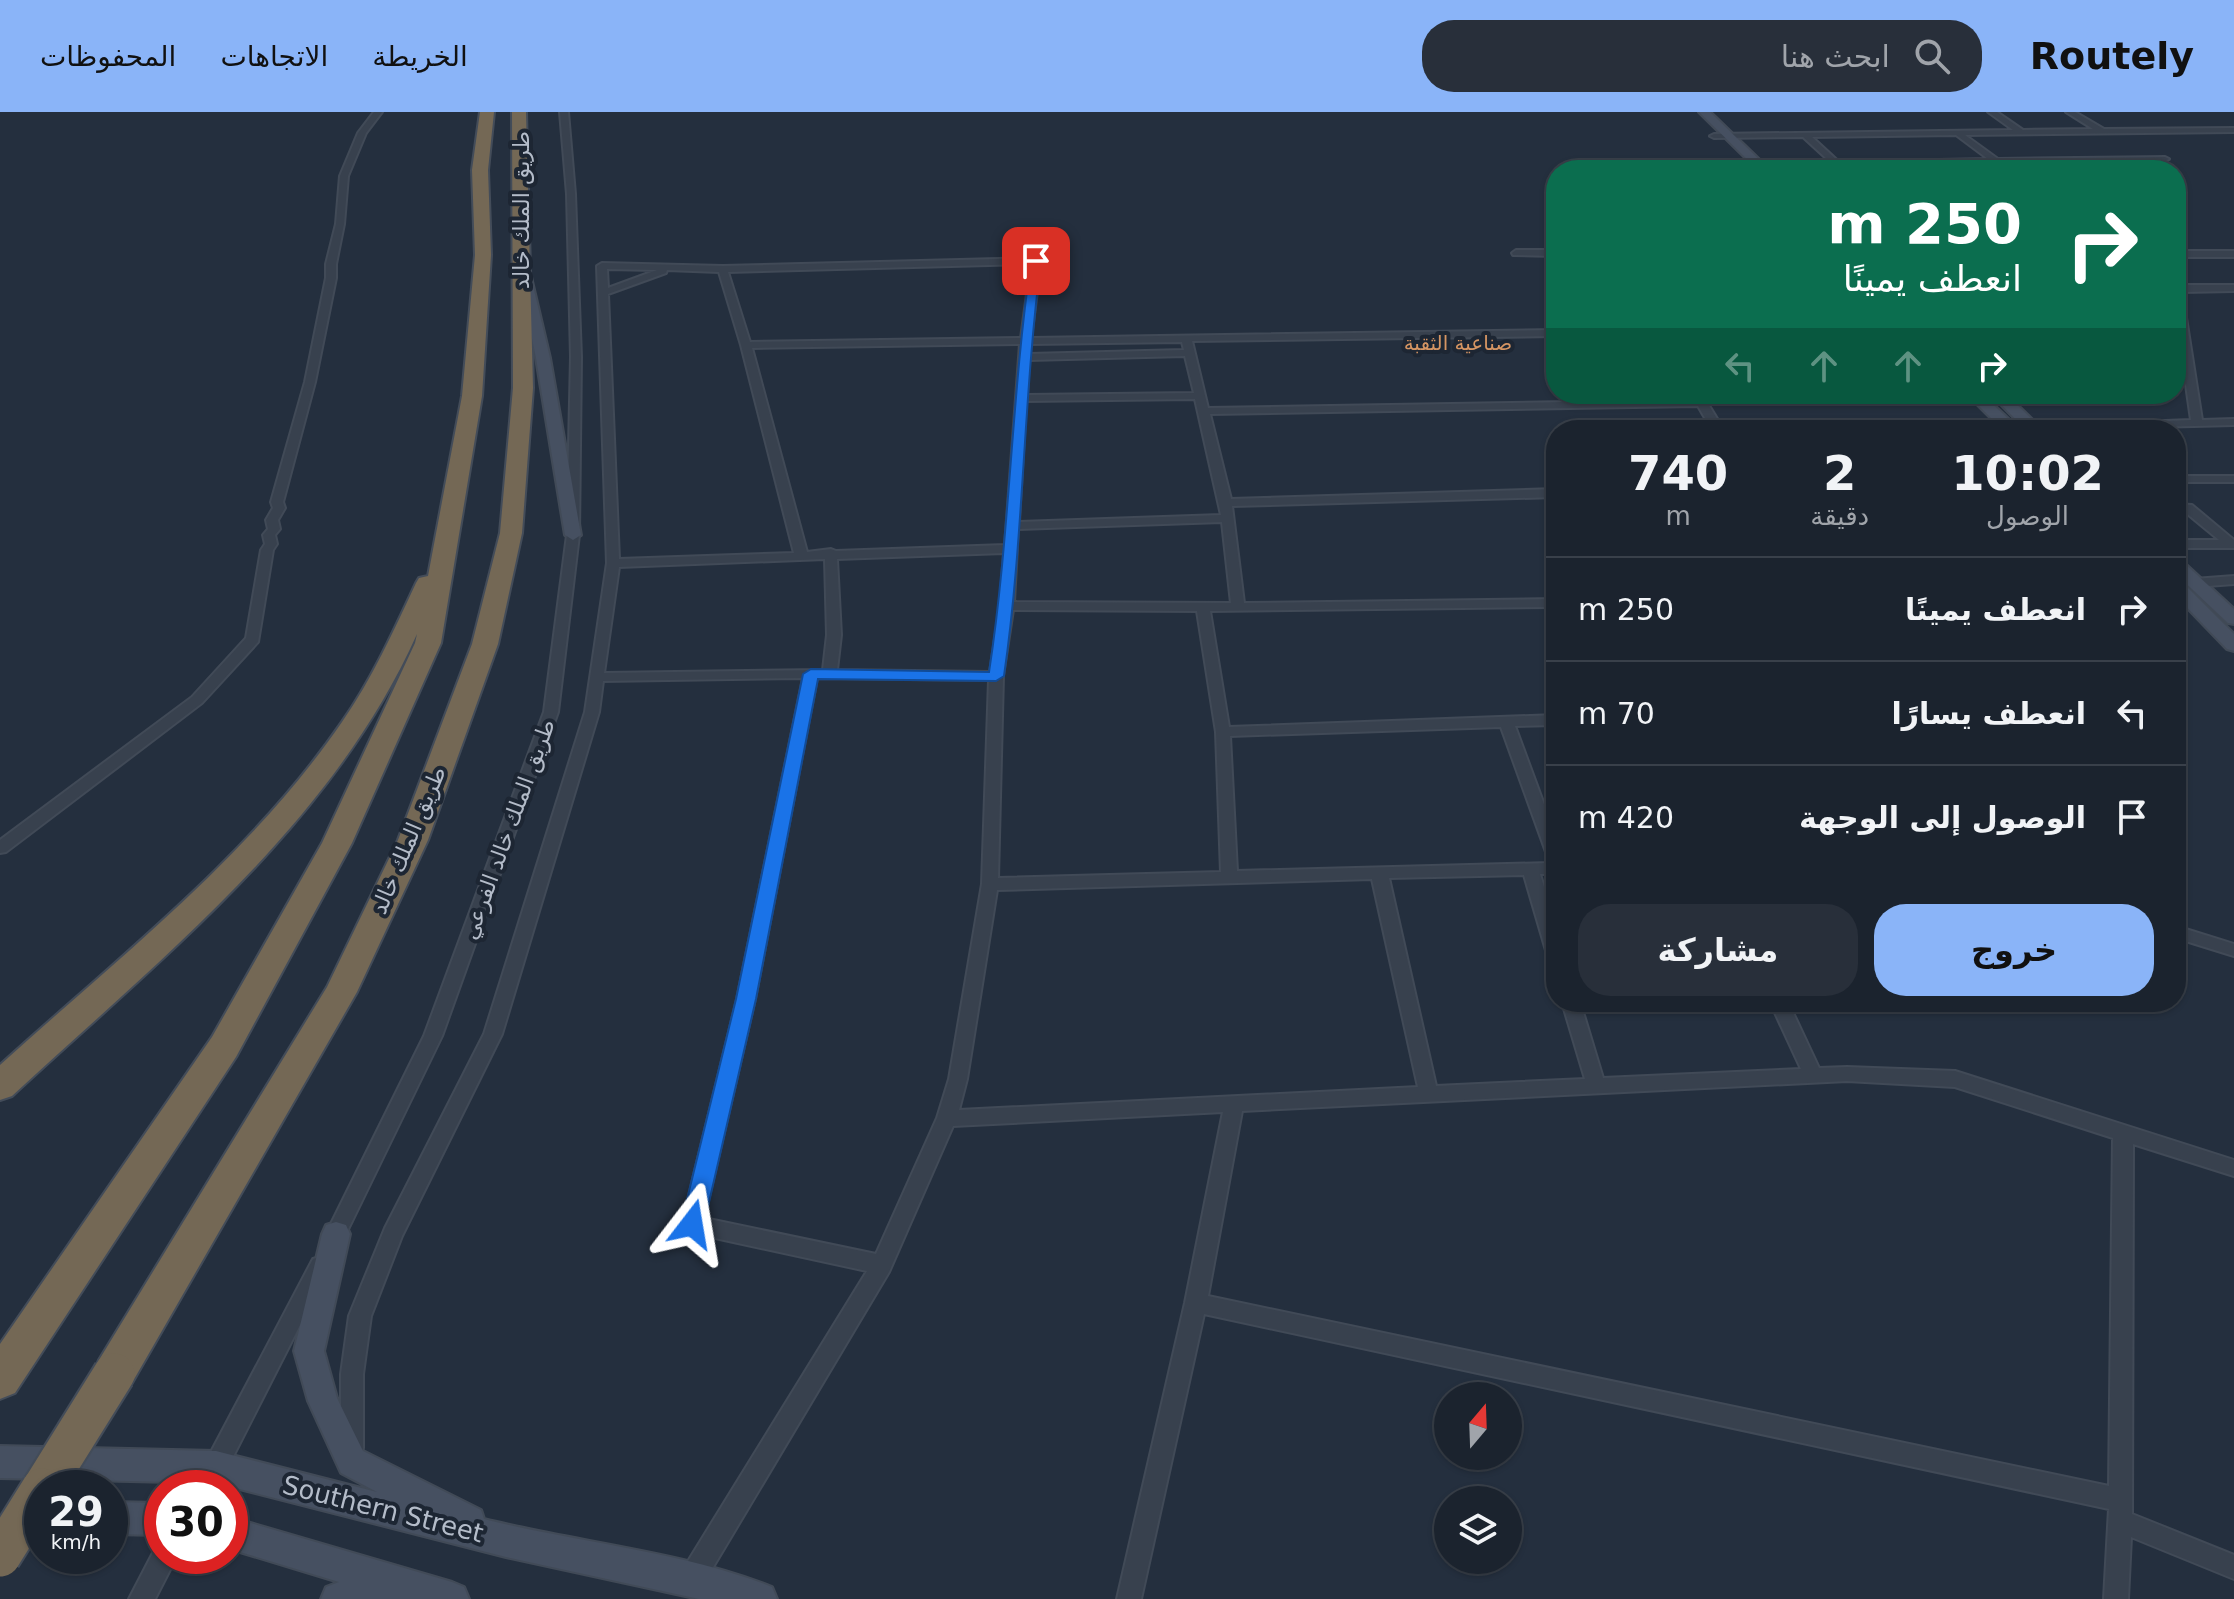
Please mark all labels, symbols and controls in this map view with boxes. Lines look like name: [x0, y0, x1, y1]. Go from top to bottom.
search box: [1422, 20, 1982, 92]
icon: search: [1910, 34, 1954, 78]
text: Routely: [2030, 34, 2194, 78]
text: ابحث هنا: [1781, 39, 1890, 74]
text: المحفوظات: [40, 40, 176, 73]
text: الاتجاهات: [220, 40, 328, 73]
text: الخريطة: [372, 40, 468, 73]
street label: طريق الملك خالد: [509, 131, 535, 289]
text: 250 m: [1827, 191, 2022, 256]
icon: right: [2050, 192, 2154, 296]
pin: [1002, 227, 1070, 295]
icon: arrive: [1014, 239, 1058, 283]
text: انعطف يمينًا: [1843, 258, 2022, 299]
district label: صناعية الثقبة: [1404, 331, 1512, 355]
icon: left: [1718, 344, 1762, 388]
icon: ahead: [1802, 344, 1846, 388]
icon: ahead: [1886, 344, 1930, 388]
icon: right: [1970, 344, 2014, 388]
text: 740: [1628, 445, 1728, 501]
text: 2: [1823, 445, 1856, 501]
text: 10:02: [1951, 445, 2104, 501]
text: m: [1665, 501, 1691, 531]
text: دقيقة: [1810, 501, 1869, 531]
text: الوصول: [1986, 501, 2069, 531]
icon: right: [2110, 587, 2154, 631]
text: 250 m: [1578, 592, 1674, 627]
text: انعطف يمينًا: [1905, 592, 2086, 627]
icon: left: [2110, 691, 2154, 735]
text: 70 m: [1578, 696, 1655, 731]
text: انعطف يسارًا: [1892, 696, 2086, 731]
street label: طريق الملك خالد الفرعي: [457, 716, 561, 943]
street label: طريق الملك خالد: [366, 763, 452, 918]
icon: arrive: [2110, 795, 2154, 839]
text: 420 m: [1578, 800, 1674, 835]
text: الوصول إلى الوجهة: [1799, 800, 2086, 835]
button: مشاركة: [1578, 904, 1858, 996]
button: خروج: [1874, 904, 2154, 996]
position arrow: [650, 1182, 734, 1266]
north arrow: [1434, 1382, 1522, 1470]
map controls: [1434, 1382, 1522, 1574]
speed limit sign: 30: [144, 1470, 248, 1574]
street label: Southern Street: [280, 1470, 486, 1548]
button: layers: [1434, 1486, 1522, 1574]
text: 29: [48, 1489, 104, 1535]
text: km/h: [51, 1530, 101, 1554]

